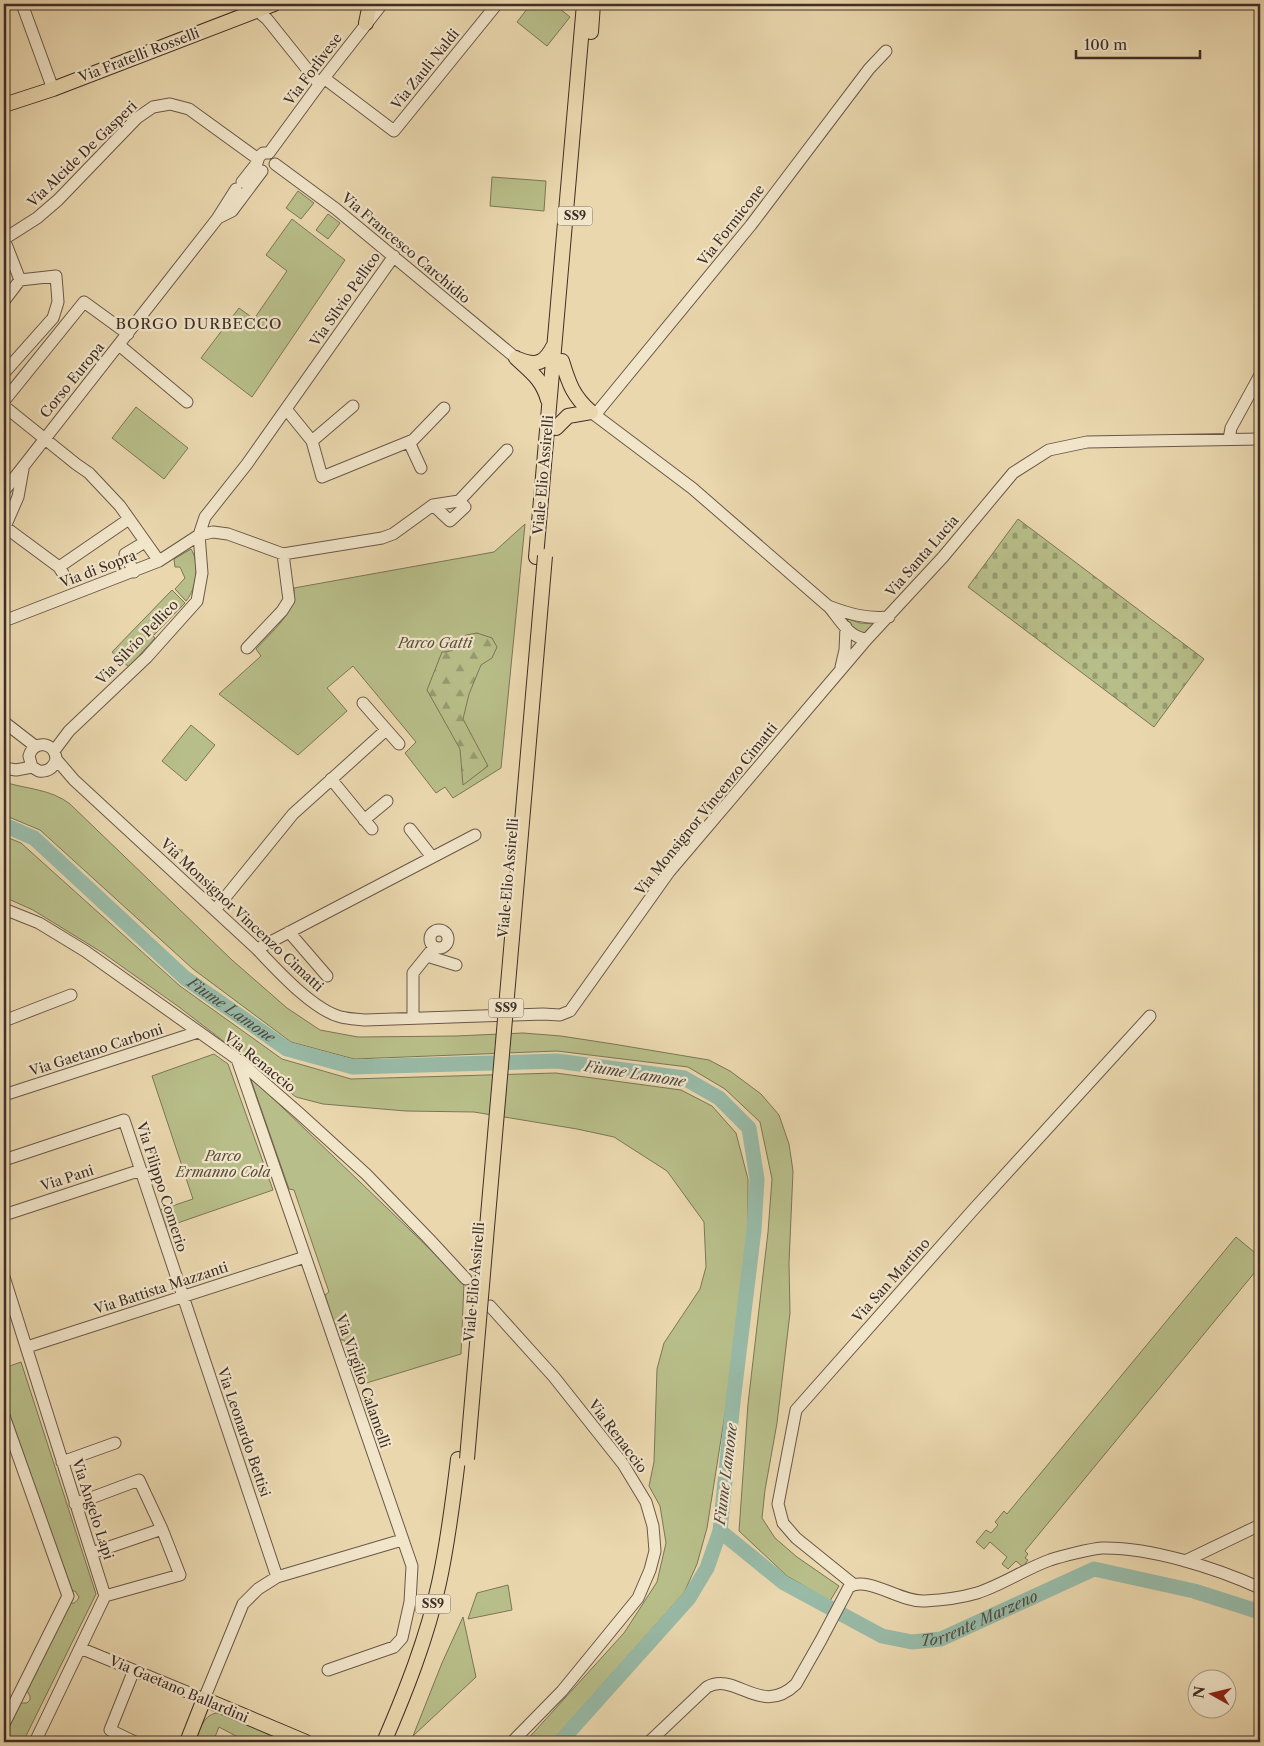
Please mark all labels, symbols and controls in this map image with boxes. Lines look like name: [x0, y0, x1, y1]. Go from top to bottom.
street label: Via Fratelli Rosselli: [75, 24, 202, 87]
street label: Via Zauli Naldi: [386, 25, 463, 114]
scale bar: [1076, 28, 1200, 60]
street label: Via Forlivese: [279, 29, 346, 109]
text: 100 m: [1084, 35, 1127, 54]
street label: Via Alcide De Gasperi: [23, 97, 141, 212]
street label: Via Formicone: [693, 181, 768, 270]
street label: Via Francesco Carchidio: [337, 188, 474, 307]
road number: SS9: [558, 207, 592, 226]
street label: Via Silvio Pellico: [305, 248, 384, 351]
district label: BORGO DURBECCO: [115, 314, 283, 333]
street label: Corso Europa: [36, 338, 108, 422]
street label: Viale Elio Assirelli: [529, 414, 557, 537]
street label: Via Santa Lucia: [881, 511, 963, 601]
street label: Via di Sopra: [56, 546, 139, 592]
street label: Via Silvio Pellico: [91, 596, 182, 689]
park label: Parco Gatti: [397, 634, 474, 652]
street label: Via Monsignor Vincenzo Cimatti: [630, 719, 781, 900]
street label: Viale Elio Assirelli: [494, 817, 522, 940]
street label: Via Monsignor Vincenzo Cimatti: [156, 834, 327, 995]
water label: Fiume Lamone: [183, 972, 280, 1047]
road number: SS9: [488, 998, 524, 1018]
street label: Via Gaetano Carboni: [26, 1020, 165, 1080]
street label: Via Renaccio: [220, 1027, 299, 1096]
water label: Fiume Lamone: [582, 1056, 688, 1091]
street label: Via Filippo Comerio: [132, 1119, 192, 1254]
park label: Parco Ermanno Cola: [174, 1147, 271, 1181]
street label: Via Pani: [37, 1161, 96, 1195]
street label: Viale Elio Assirelli: [460, 1221, 488, 1344]
street label: Via San Martino: [848, 1234, 934, 1327]
street label: Via Battista Mazzanti: [91, 1258, 230, 1318]
street label: Via Virgilio Calamelli: [331, 1311, 394, 1450]
street label: Via Leonardo Bettisi: [213, 1364, 275, 1499]
street label: Via Renaccio: [584, 1395, 651, 1476]
water label: Fiume Lamone: [710, 1421, 741, 1527]
street label: Via Angelo Lapi: [68, 1455, 118, 1562]
water label: Torrente Marzeno: [919, 1586, 1041, 1650]
road number: SS9: [416, 1595, 450, 1614]
street label: Via Gaetano Ballardini: [106, 1651, 251, 1727]
north arrow: [1186, 1668, 1236, 1718]
text: N: [1189, 1685, 1209, 1699]

